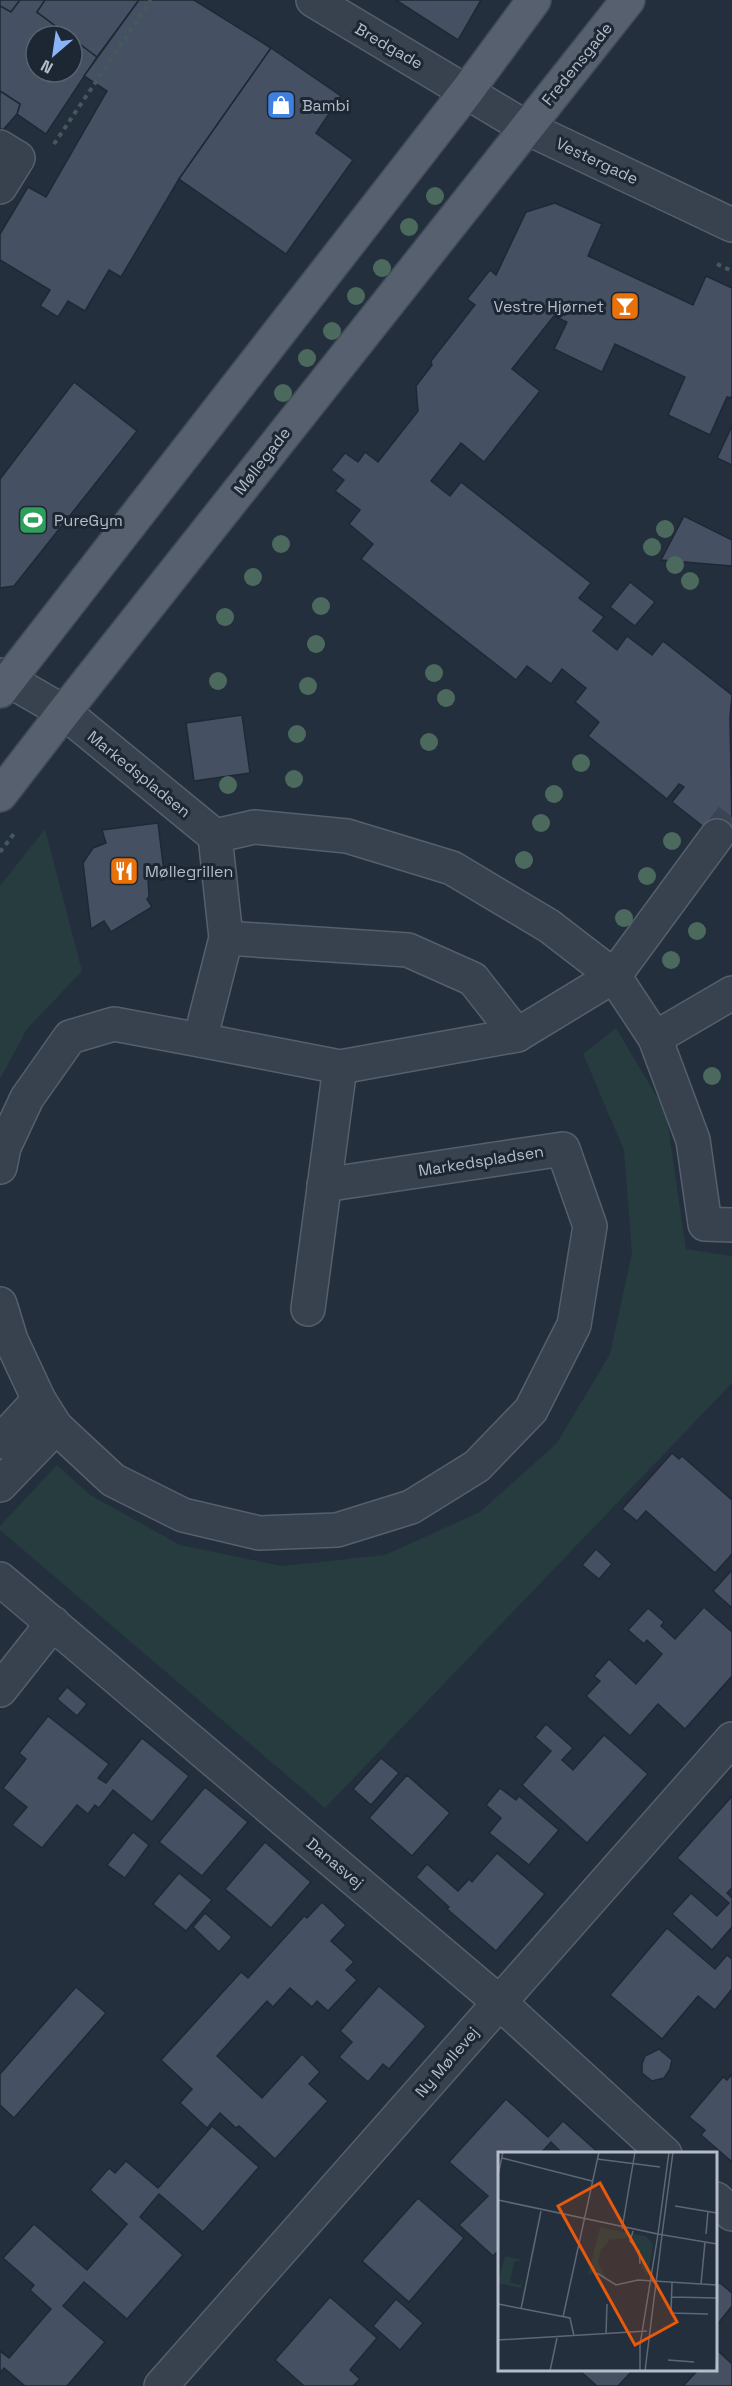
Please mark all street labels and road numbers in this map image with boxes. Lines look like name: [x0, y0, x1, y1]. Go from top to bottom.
street label: Bredgade: [351, 18, 427, 74]
street label: Fredensgade: [537, 18, 617, 110]
street label: Vestergade: [553, 133, 641, 189]
street label: Møllegade: [229, 423, 295, 499]
street label: Markedspladsen: [83, 726, 195, 822]
street label: Markedspladsen: [417, 1141, 545, 1181]
street label: Danasvej: [302, 1833, 368, 1893]
street label: Ny Møllevej: [411, 2022, 483, 2102]

